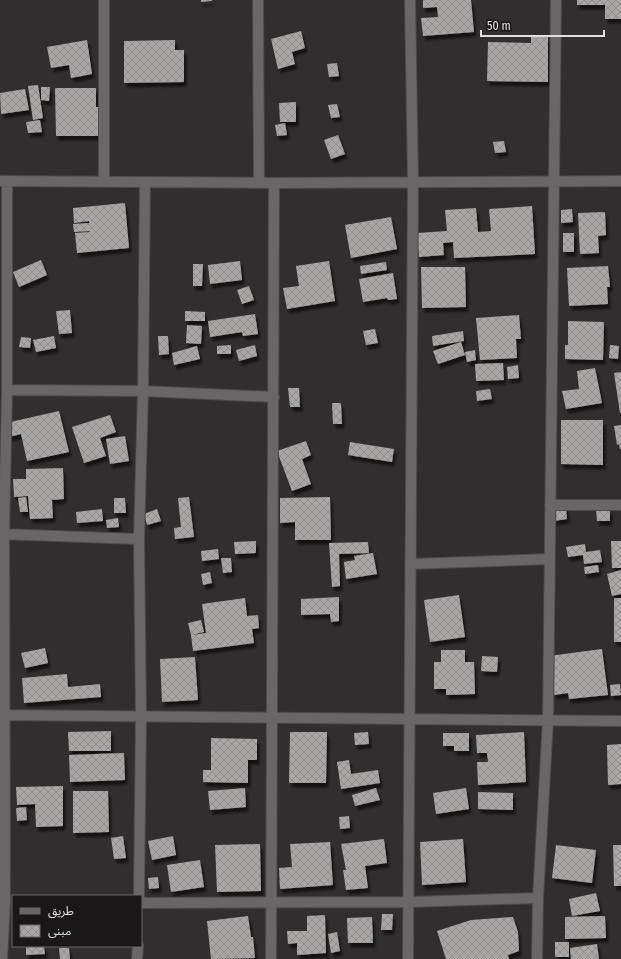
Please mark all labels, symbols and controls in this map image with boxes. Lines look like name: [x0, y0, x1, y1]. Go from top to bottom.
scale bar: [481, 12, 604, 38]
text: 50 m: [487, 19, 511, 33]
legend: [12, 895, 142, 947]
text: طريق: [48, 904, 74, 919]
text: مبنى: [48, 924, 71, 938]

